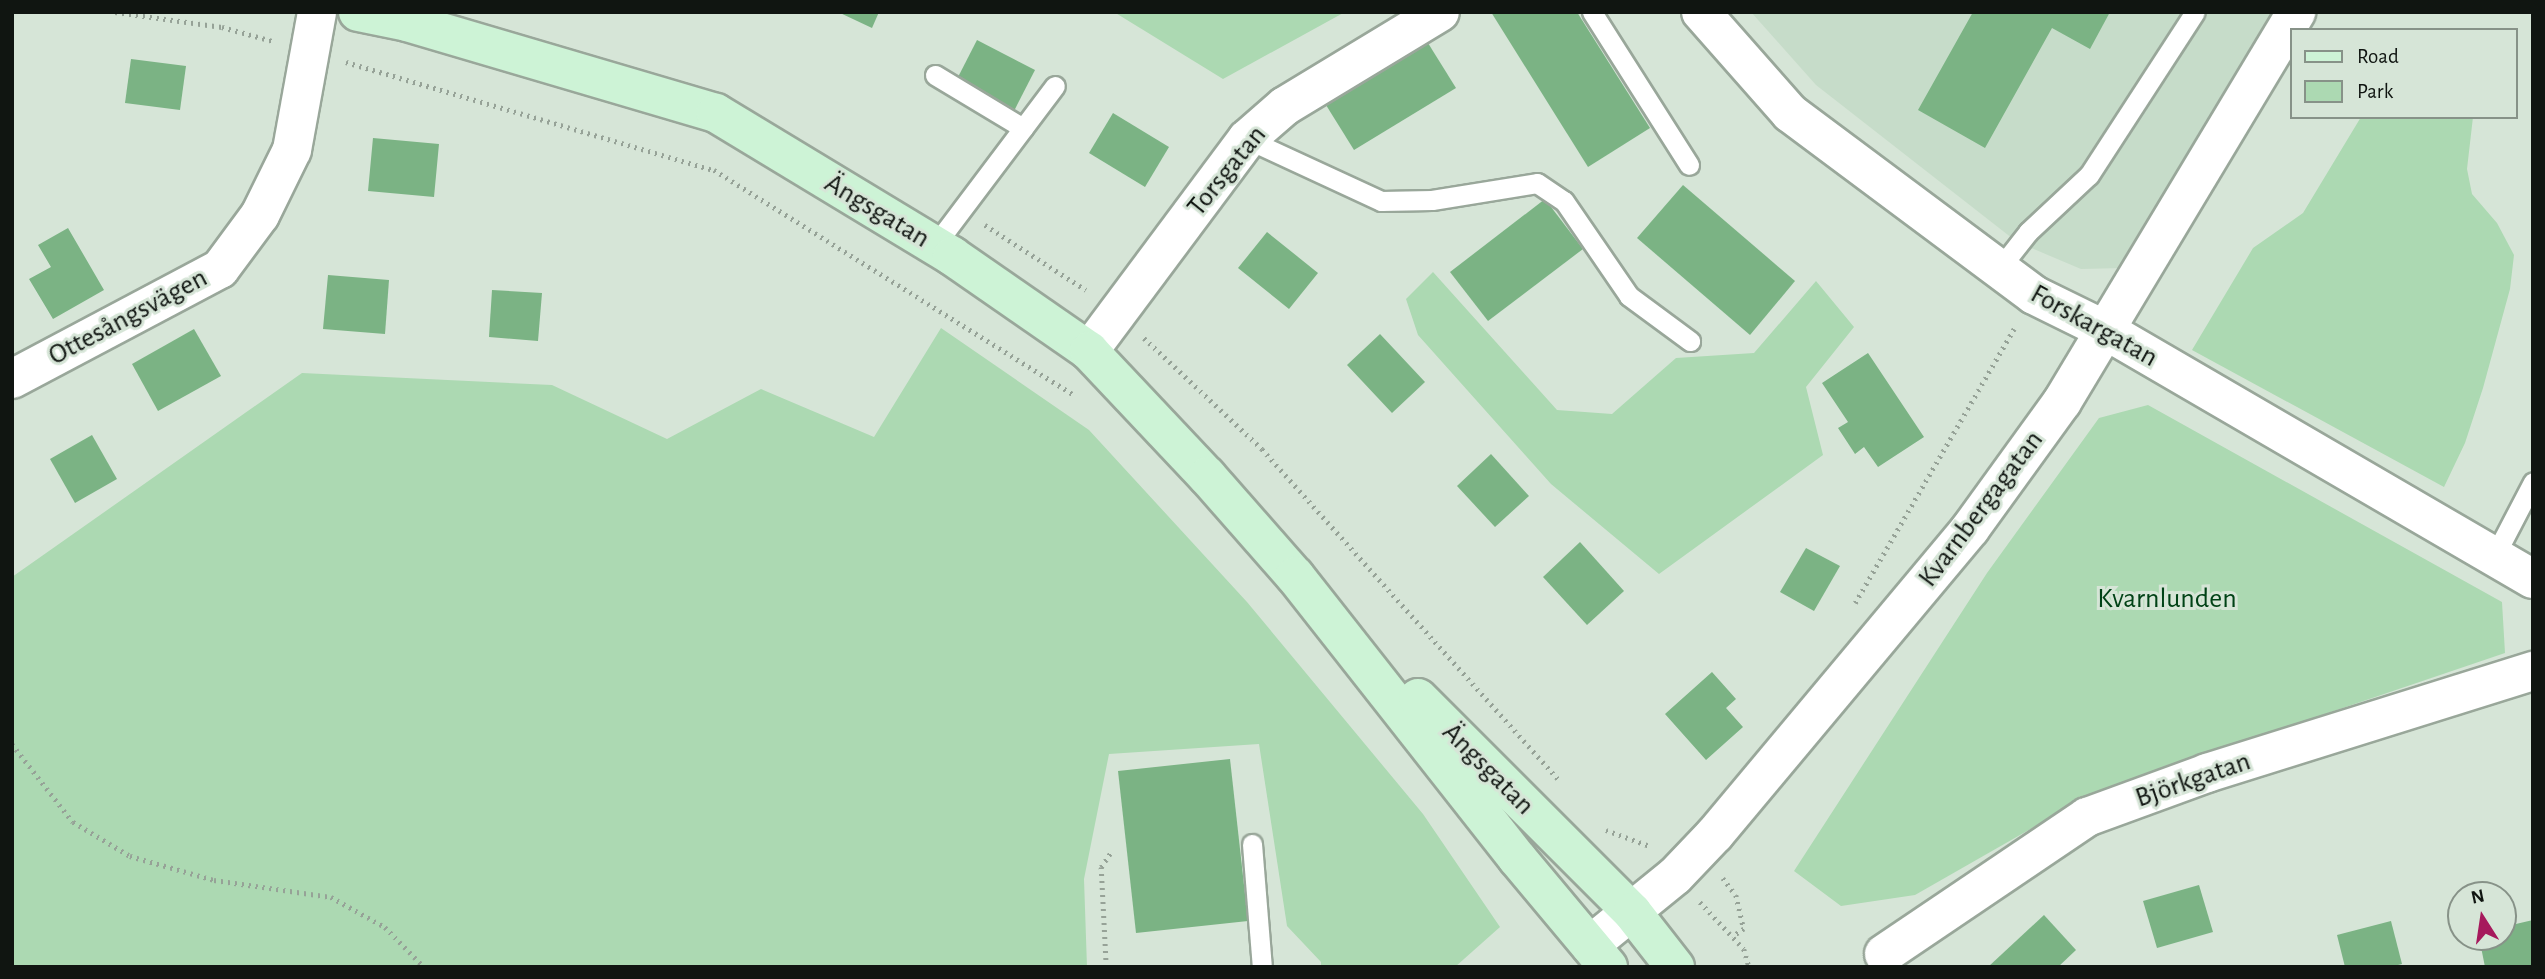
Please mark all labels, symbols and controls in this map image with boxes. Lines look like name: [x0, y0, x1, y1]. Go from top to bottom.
legend: [2290, 28, 2517, 119]
text: Road: [2357, 46, 2399, 67]
text: Park: [2357, 81, 2393, 102]
street label: Torsgatan: [1180, 119, 1274, 223]
street label: Ängsgatan: [818, 167, 936, 255]
street label: Ottesångsvägen: [43, 261, 213, 373]
street label: Forskargatan: [2025, 277, 2163, 375]
street label: Kvarnbergagatan: [1911, 424, 2051, 594]
park label: Kvarnlunden: [2097, 582, 2237, 616]
street label: Ängsgatan: [1435, 716, 1541, 822]
street label: Björkgatan: [2131, 745, 2255, 815]
north arrow: [2447, 881, 2517, 951]
text: N: [2470, 886, 2486, 908]

